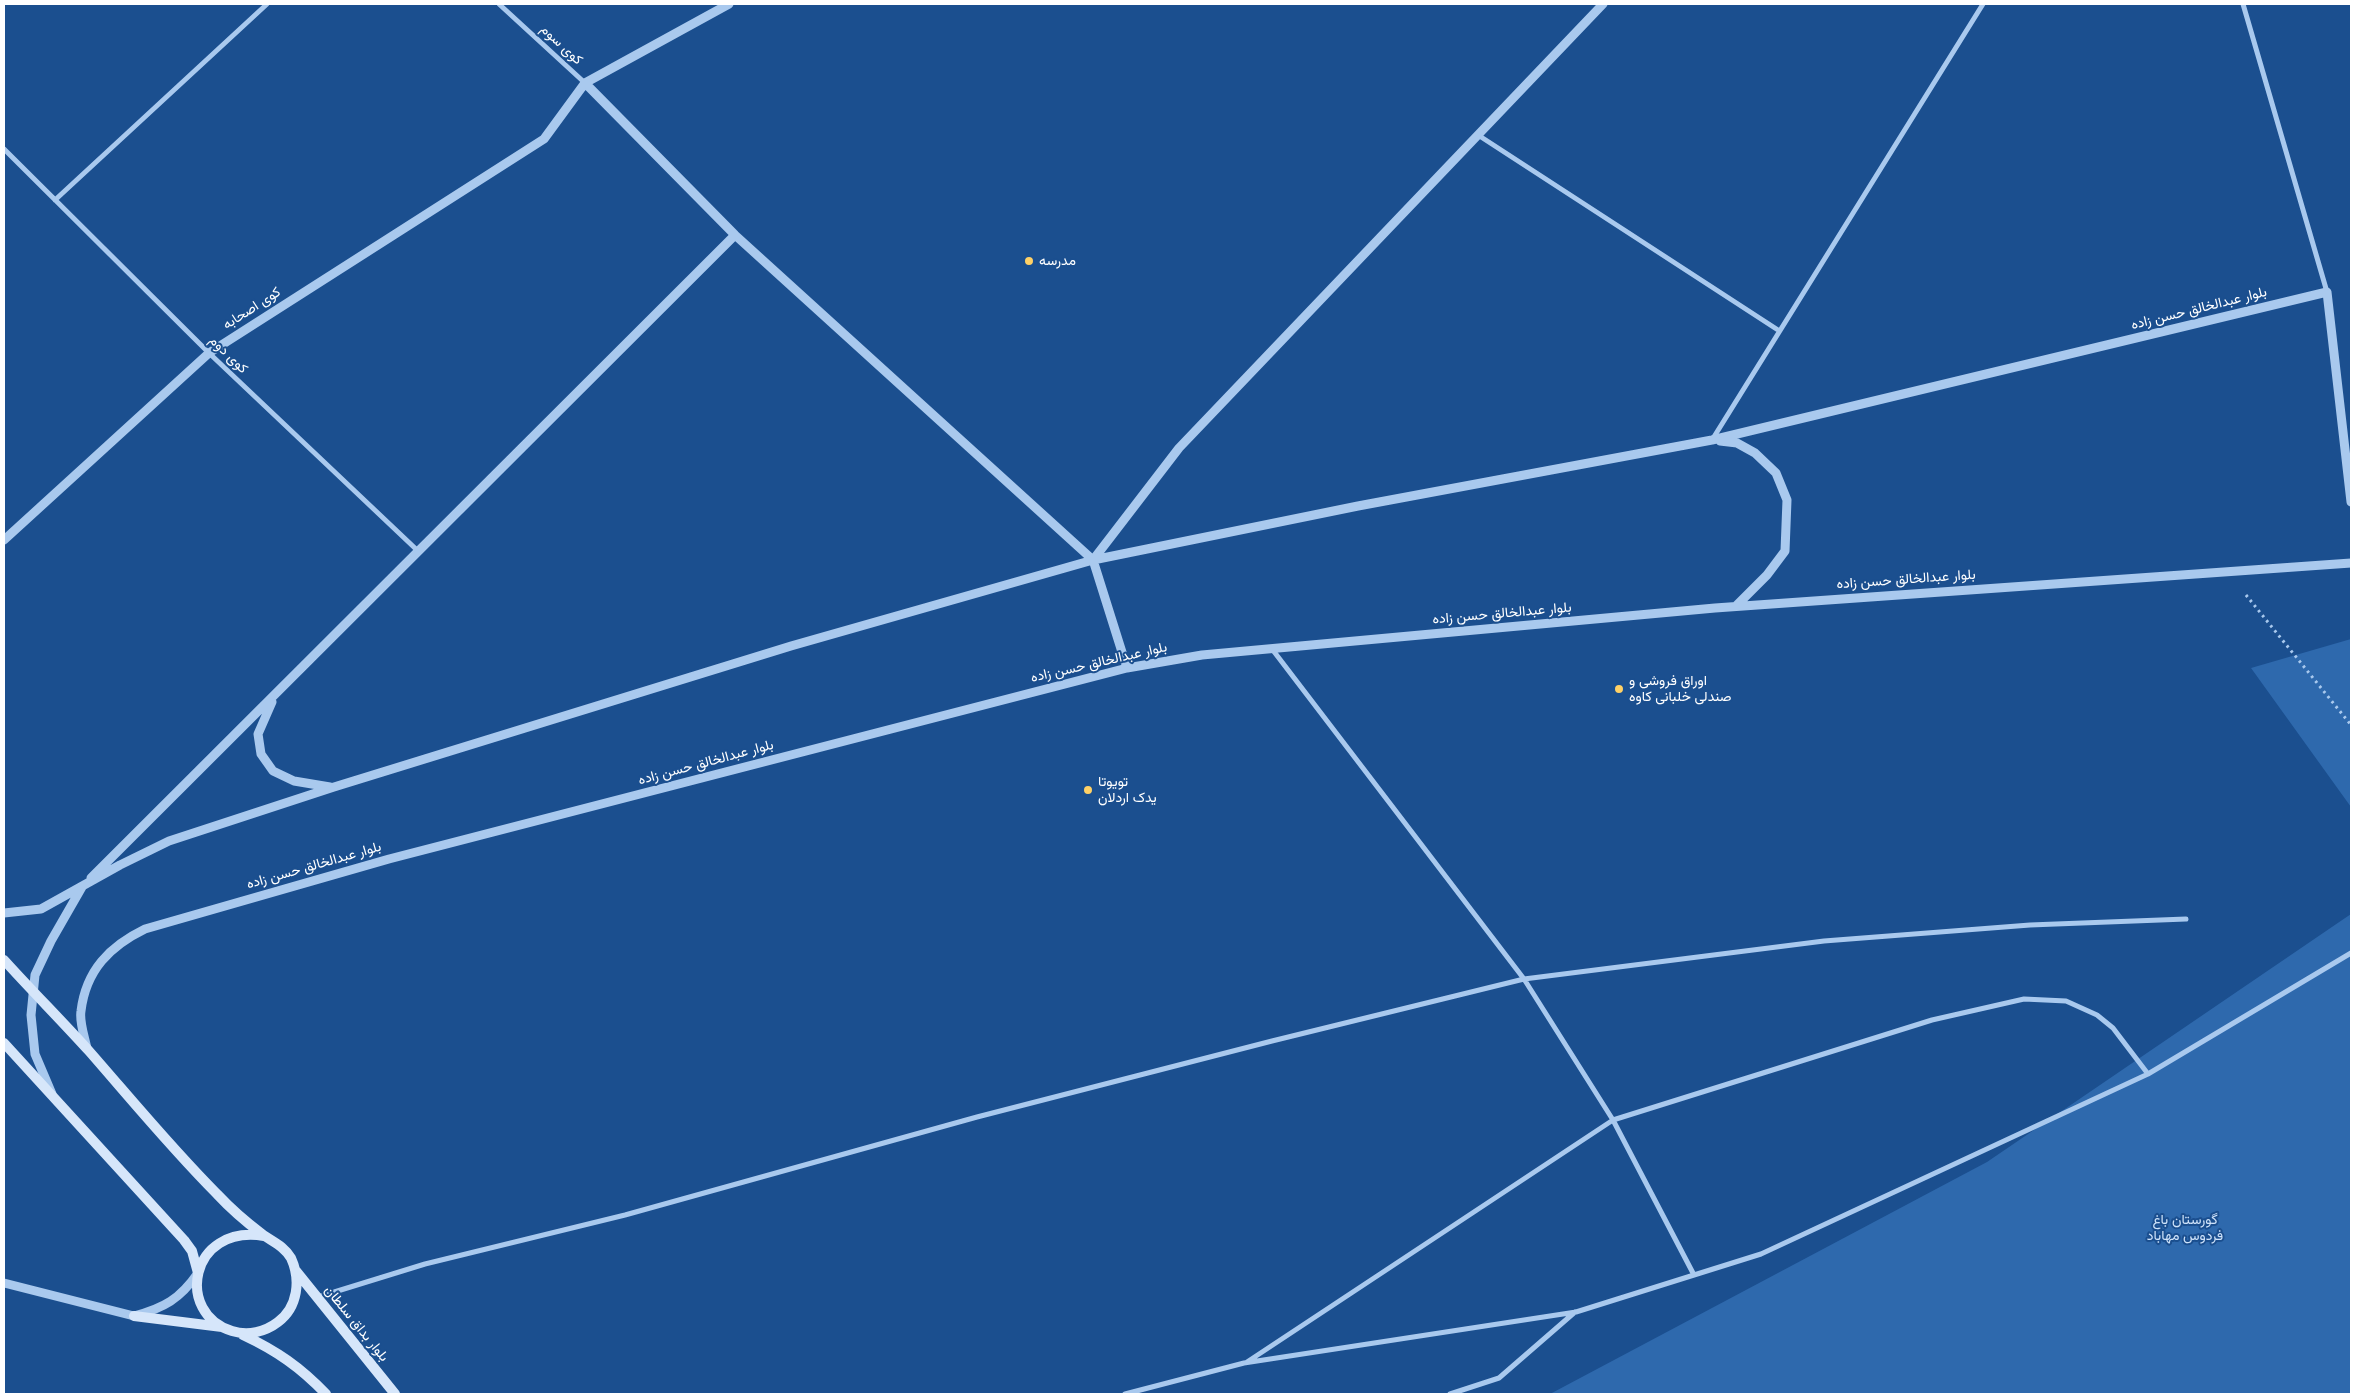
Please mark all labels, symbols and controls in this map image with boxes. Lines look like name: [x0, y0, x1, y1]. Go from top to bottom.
street label: کوی سوم: [536, 21, 586, 69]
place label: مدرسه: [1039, 253, 1076, 269]
marker: مدرسه: [1023, 255, 1035, 267]
street label: کوی اصحابه: [220, 284, 284, 334]
street label: بلوار عبدالخالق حسن زاده: [2129, 284, 2269, 334]
street label: کوی دوم: [205, 333, 251, 377]
street label: بلوار عبدالخالق حسن زاده: [1836, 567, 1976, 593]
street label: بلوار عبدالخالق حسن زاده: [1432, 600, 1572, 628]
street label: بلوار عبدالخالق حسن زاده: [1029, 639, 1169, 687]
place label: اوراق فروشی و صندلی خلبانی کاوه: [1629, 673, 1732, 706]
marker: اوراق فروشی و صندلی خلبانی کاوه: [1613, 683, 1625, 695]
street label: بلوار عبدالخالق حسن زاده: [636, 737, 776, 789]
place label: تویوتا یدک اردلان: [1098, 774, 1157, 806]
marker: تویوتا یدک اردلان: [1082, 784, 1094, 796]
street label: بلوار عبدالخالق حسن زاده: [245, 839, 383, 893]
park label: گورستان باغ فردوس مهاباد: [2147, 1212, 2223, 1244]
street label: بلوار بداق سلطان: [320, 1283, 392, 1365]

